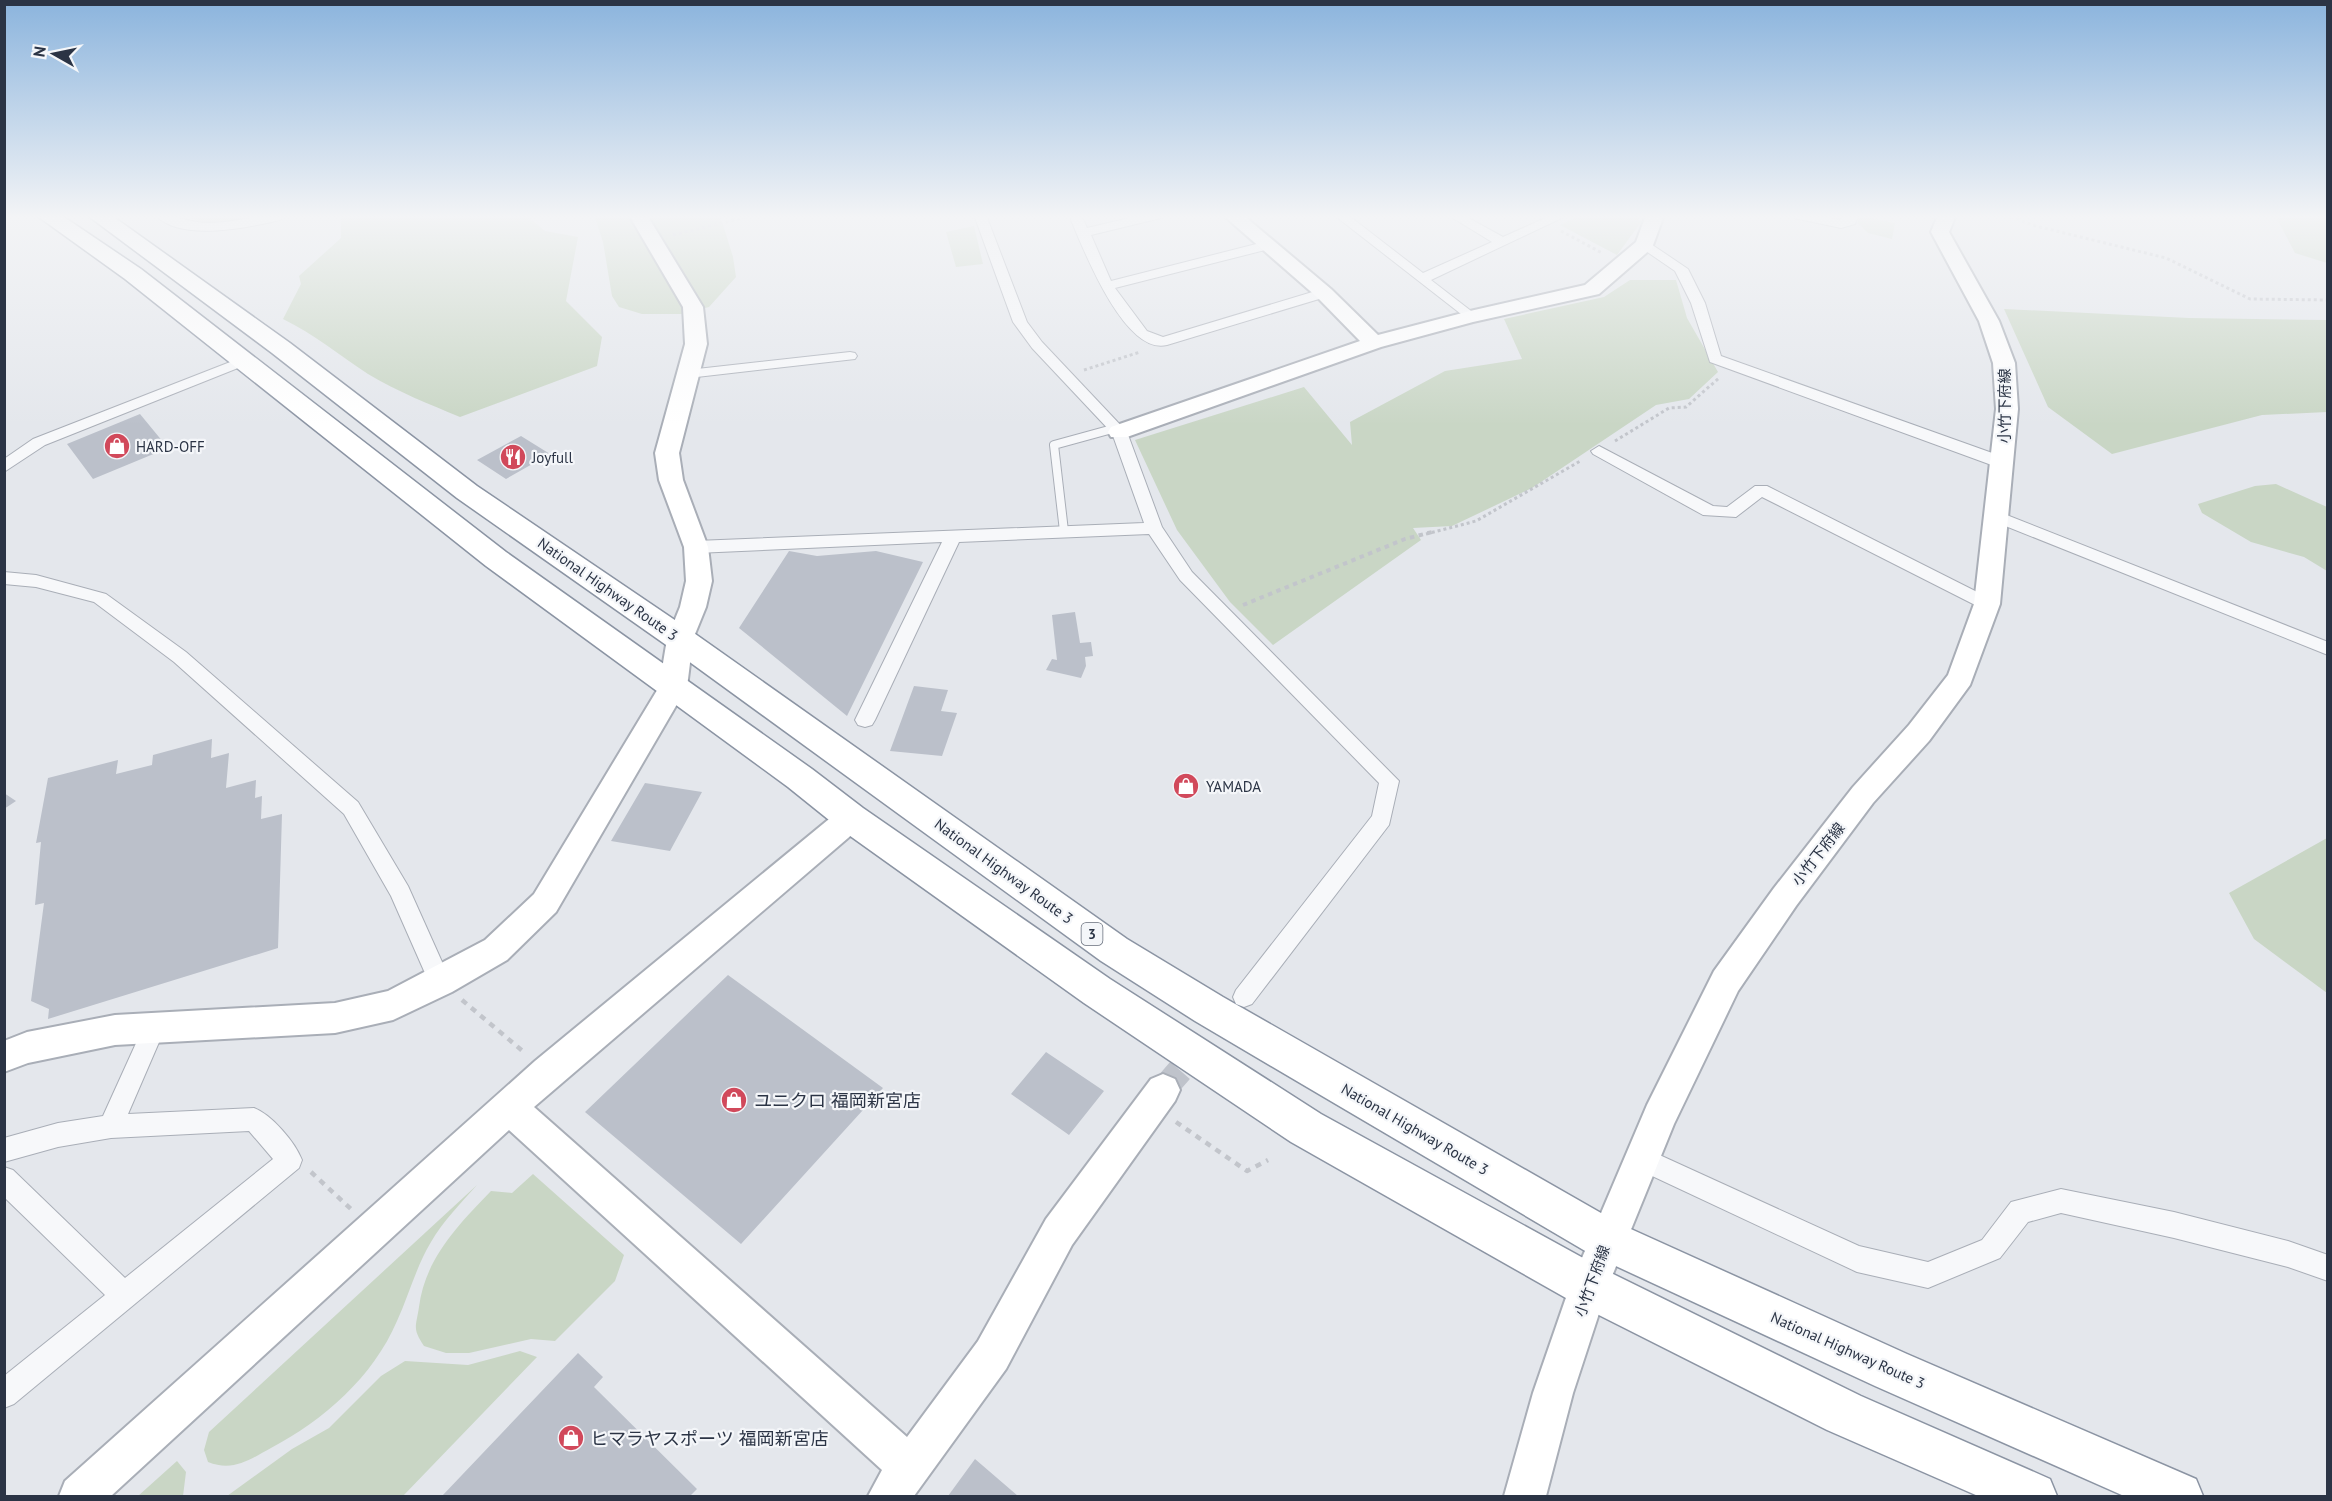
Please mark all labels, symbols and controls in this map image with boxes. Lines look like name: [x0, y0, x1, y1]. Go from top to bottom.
north arrow: [24, 24, 84, 84]
text: N: [28, 45, 50, 58]
street label: 小竹下府線: [1995, 368, 2014, 444]
shop icon: HARD-OFF: [102, 431, 132, 461]
place label: HARD-OFF: [136, 437, 205, 456]
restaurant icon: Joyfull: [498, 442, 528, 472]
place label: Joyfull: [531, 448, 573, 467]
street label: National Highway Route 3: [534, 533, 682, 645]
shop icon: YAMADA: [1171, 771, 1201, 801]
place label: YAMADA: [1206, 777, 1261, 796]
street label: National Highway Route 3: [931, 814, 1077, 928]
street label: 小竹下府線: [1787, 819, 1849, 889]
road number: 3: [1082, 923, 1102, 945]
street label: National Highway Route 3: [1338, 1079, 1492, 1179]
shop icon: ユニクロ 福岡新宮店: [719, 1085, 749, 1115]
place label: ユニクロ 福岡新宮店: [754, 1089, 921, 1112]
street label: 小竹下府線: [1570, 1243, 1614, 1319]
street label: National Highway Route 3: [1768, 1307, 1928, 1393]
shop icon: ヒマラヤスポーツ 福岡新宮店: [556, 1423, 586, 1453]
place label: ヒマラヤスポーツ 福岡新宮店: [590, 1427, 828, 1450]

